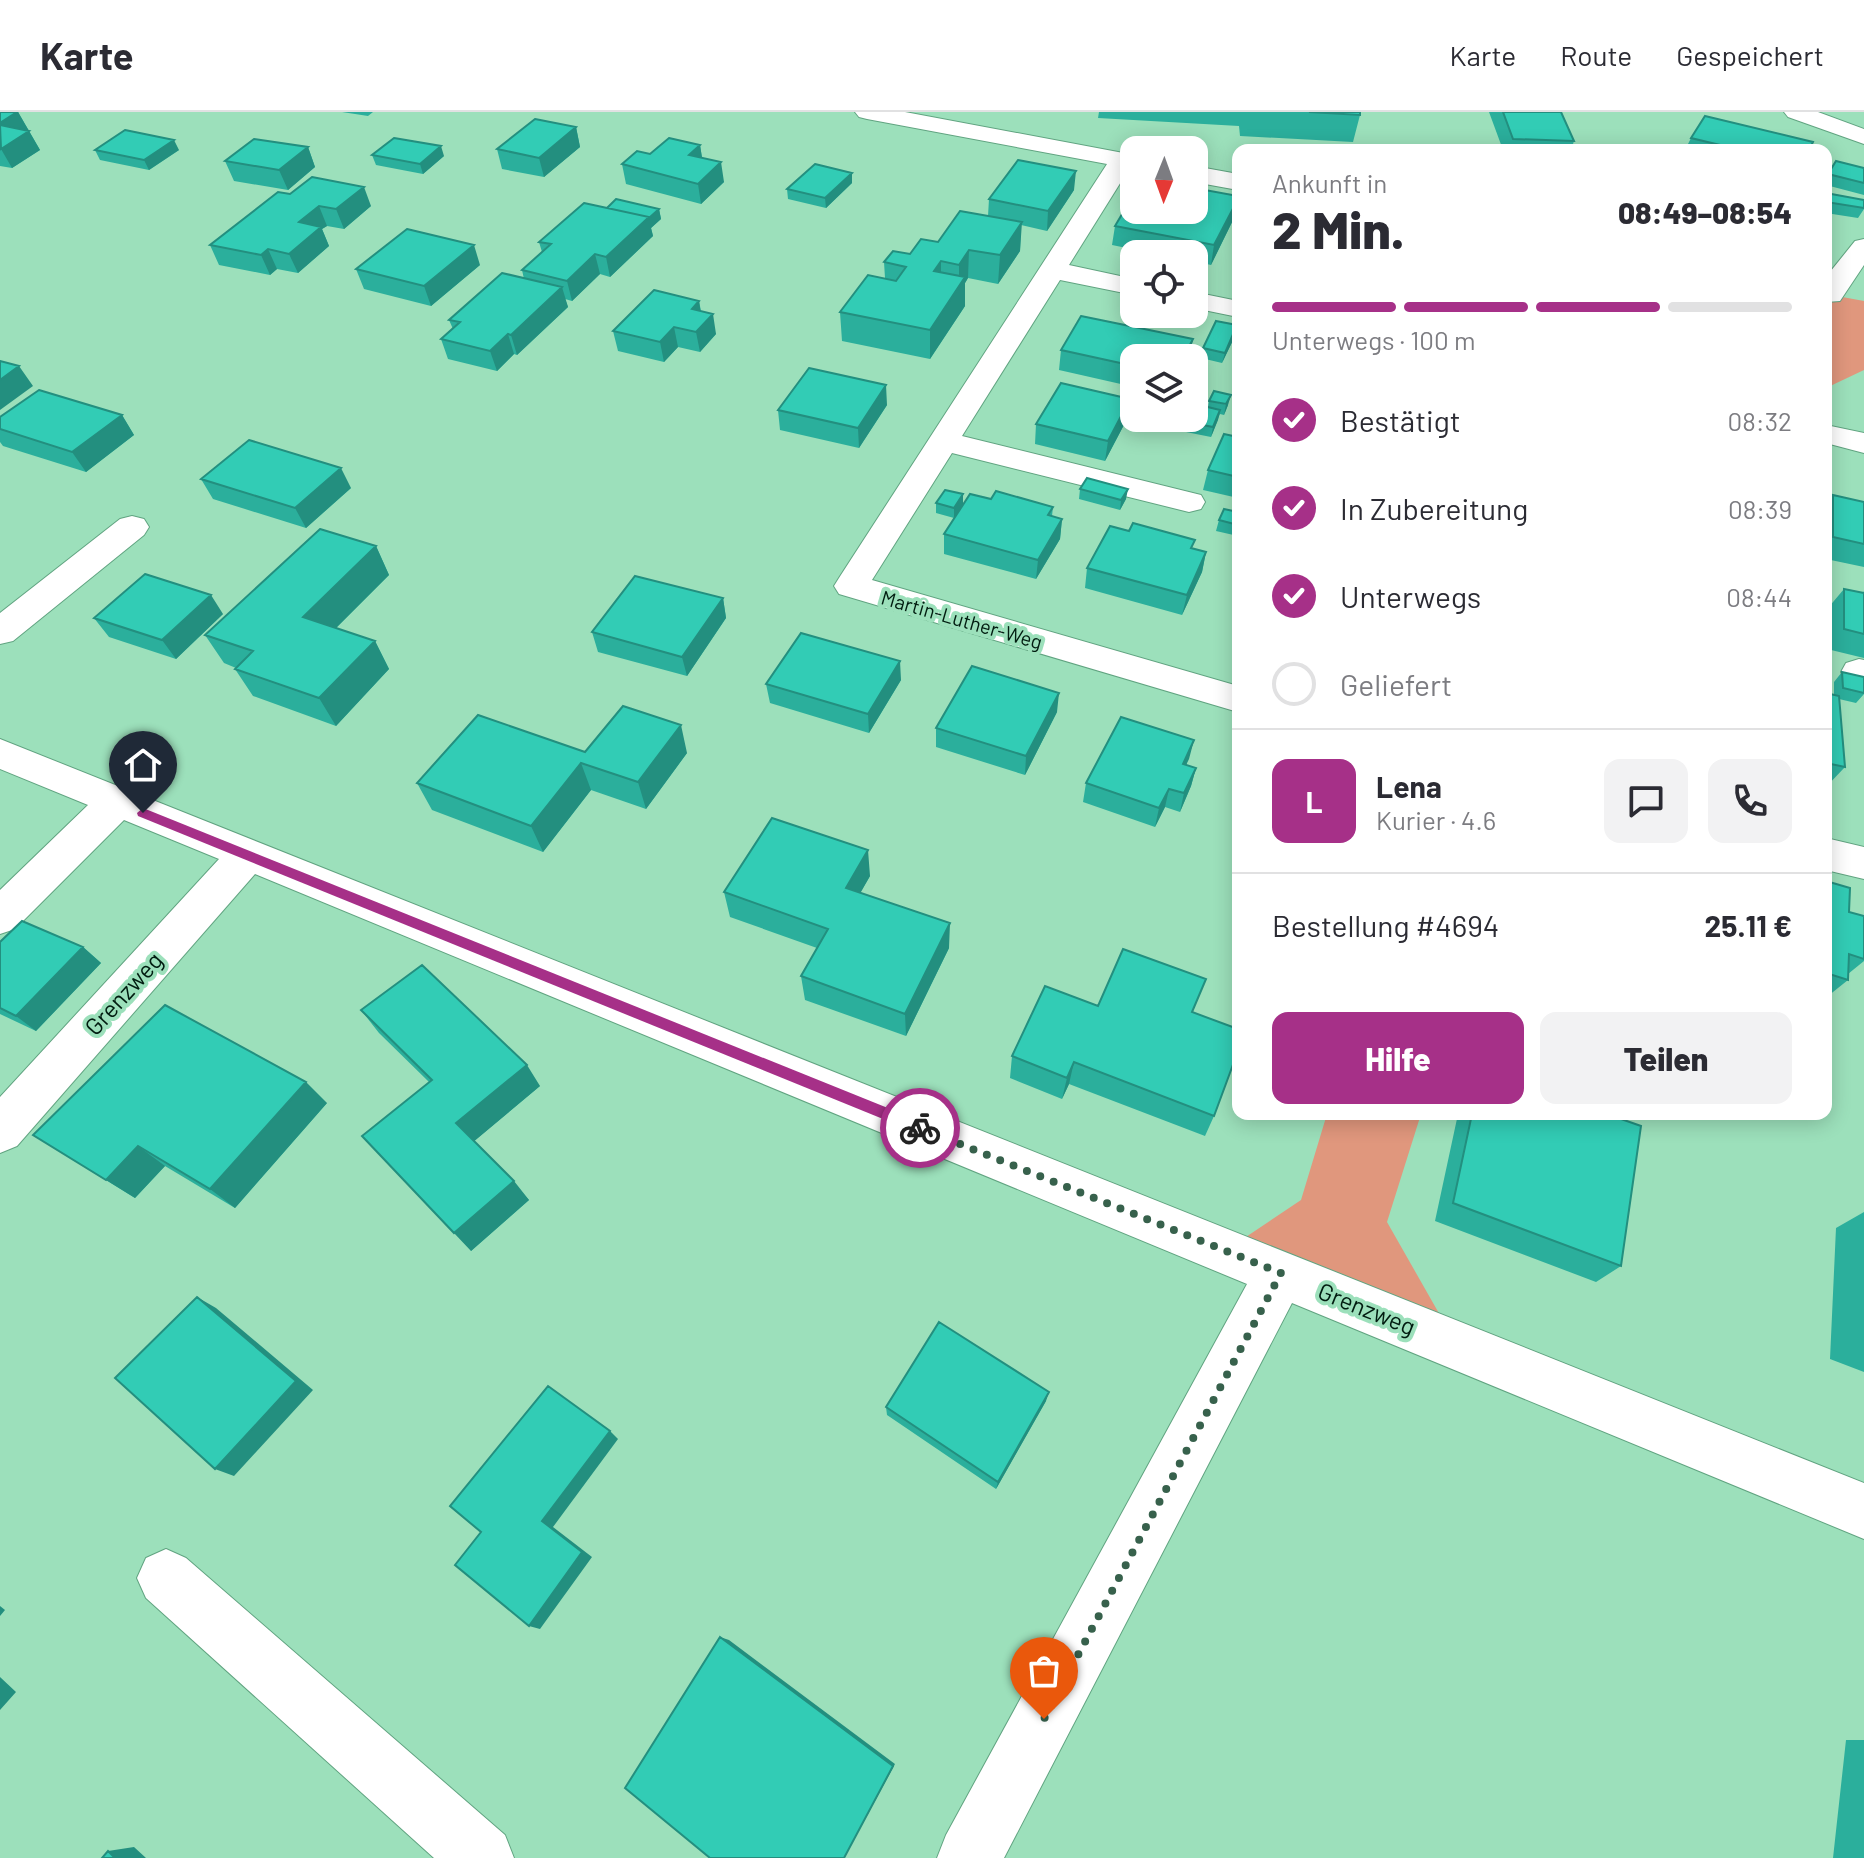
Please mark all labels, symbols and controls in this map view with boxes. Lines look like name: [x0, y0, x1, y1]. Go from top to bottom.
text: Karte: [40, 32, 134, 78]
text: Karte: [1450, 38, 1516, 72]
text: Route: [1560, 38, 1632, 72]
text: Gespeichert: [1676, 38, 1824, 72]
north arrow: [1120, 136, 1208, 224]
map controls: [1120, 136, 1208, 432]
text: Ankunft in: [1272, 167, 1387, 198]
text: 08:49–08:54: [1618, 194, 1792, 230]
text: 2 Min.: [1272, 197, 1405, 259]
button: locate: [1120, 240, 1208, 328]
text: Unterwegs · 100 m: [1272, 324, 1475, 355]
button: layers: [1120, 344, 1208, 432]
icon: check: [1272, 398, 1316, 442]
text: Bestätigt: [1340, 402, 1461, 438]
text: 08:32: [1728, 405, 1792, 436]
icon: check: [1272, 486, 1316, 530]
text: In Zubereitung: [1340, 490, 1528, 526]
text: 08:39: [1728, 493, 1792, 524]
icon: check: [1272, 574, 1316, 618]
text: Unterwegs: [1340, 578, 1481, 614]
text: 08:44: [1726, 581, 1792, 612]
street label: Martin-Luther-Weg: [879, 584, 1045, 654]
text: Geliefert: [1340, 666, 1452, 702]
pin: [109, 731, 177, 813]
icon: home: [121, 743, 165, 787]
button: chat: [1604, 759, 1688, 843]
button: phone: [1708, 759, 1792, 843]
text: Lena: [1376, 768, 1442, 804]
text: L: [1305, 783, 1323, 819]
text: Kurier · 4.6: [1376, 804, 1496, 835]
text: Bestellung #4694: [1272, 907, 1499, 943]
text: 25.11 €: [1704, 907, 1792, 943]
street label: Grenzweg: [78, 945, 168, 1041]
button: Hilfe: [1272, 1012, 1524, 1104]
button: Teilen: [1540, 1012, 1792, 1104]
courier: [880, 1088, 960, 1168]
icon: bike: [898, 1106, 942, 1150]
street label: Grenzweg: [1314, 1275, 1420, 1341]
pin: [1010, 1637, 1078, 1719]
icon: bag: [1022, 1649, 1066, 1693]

